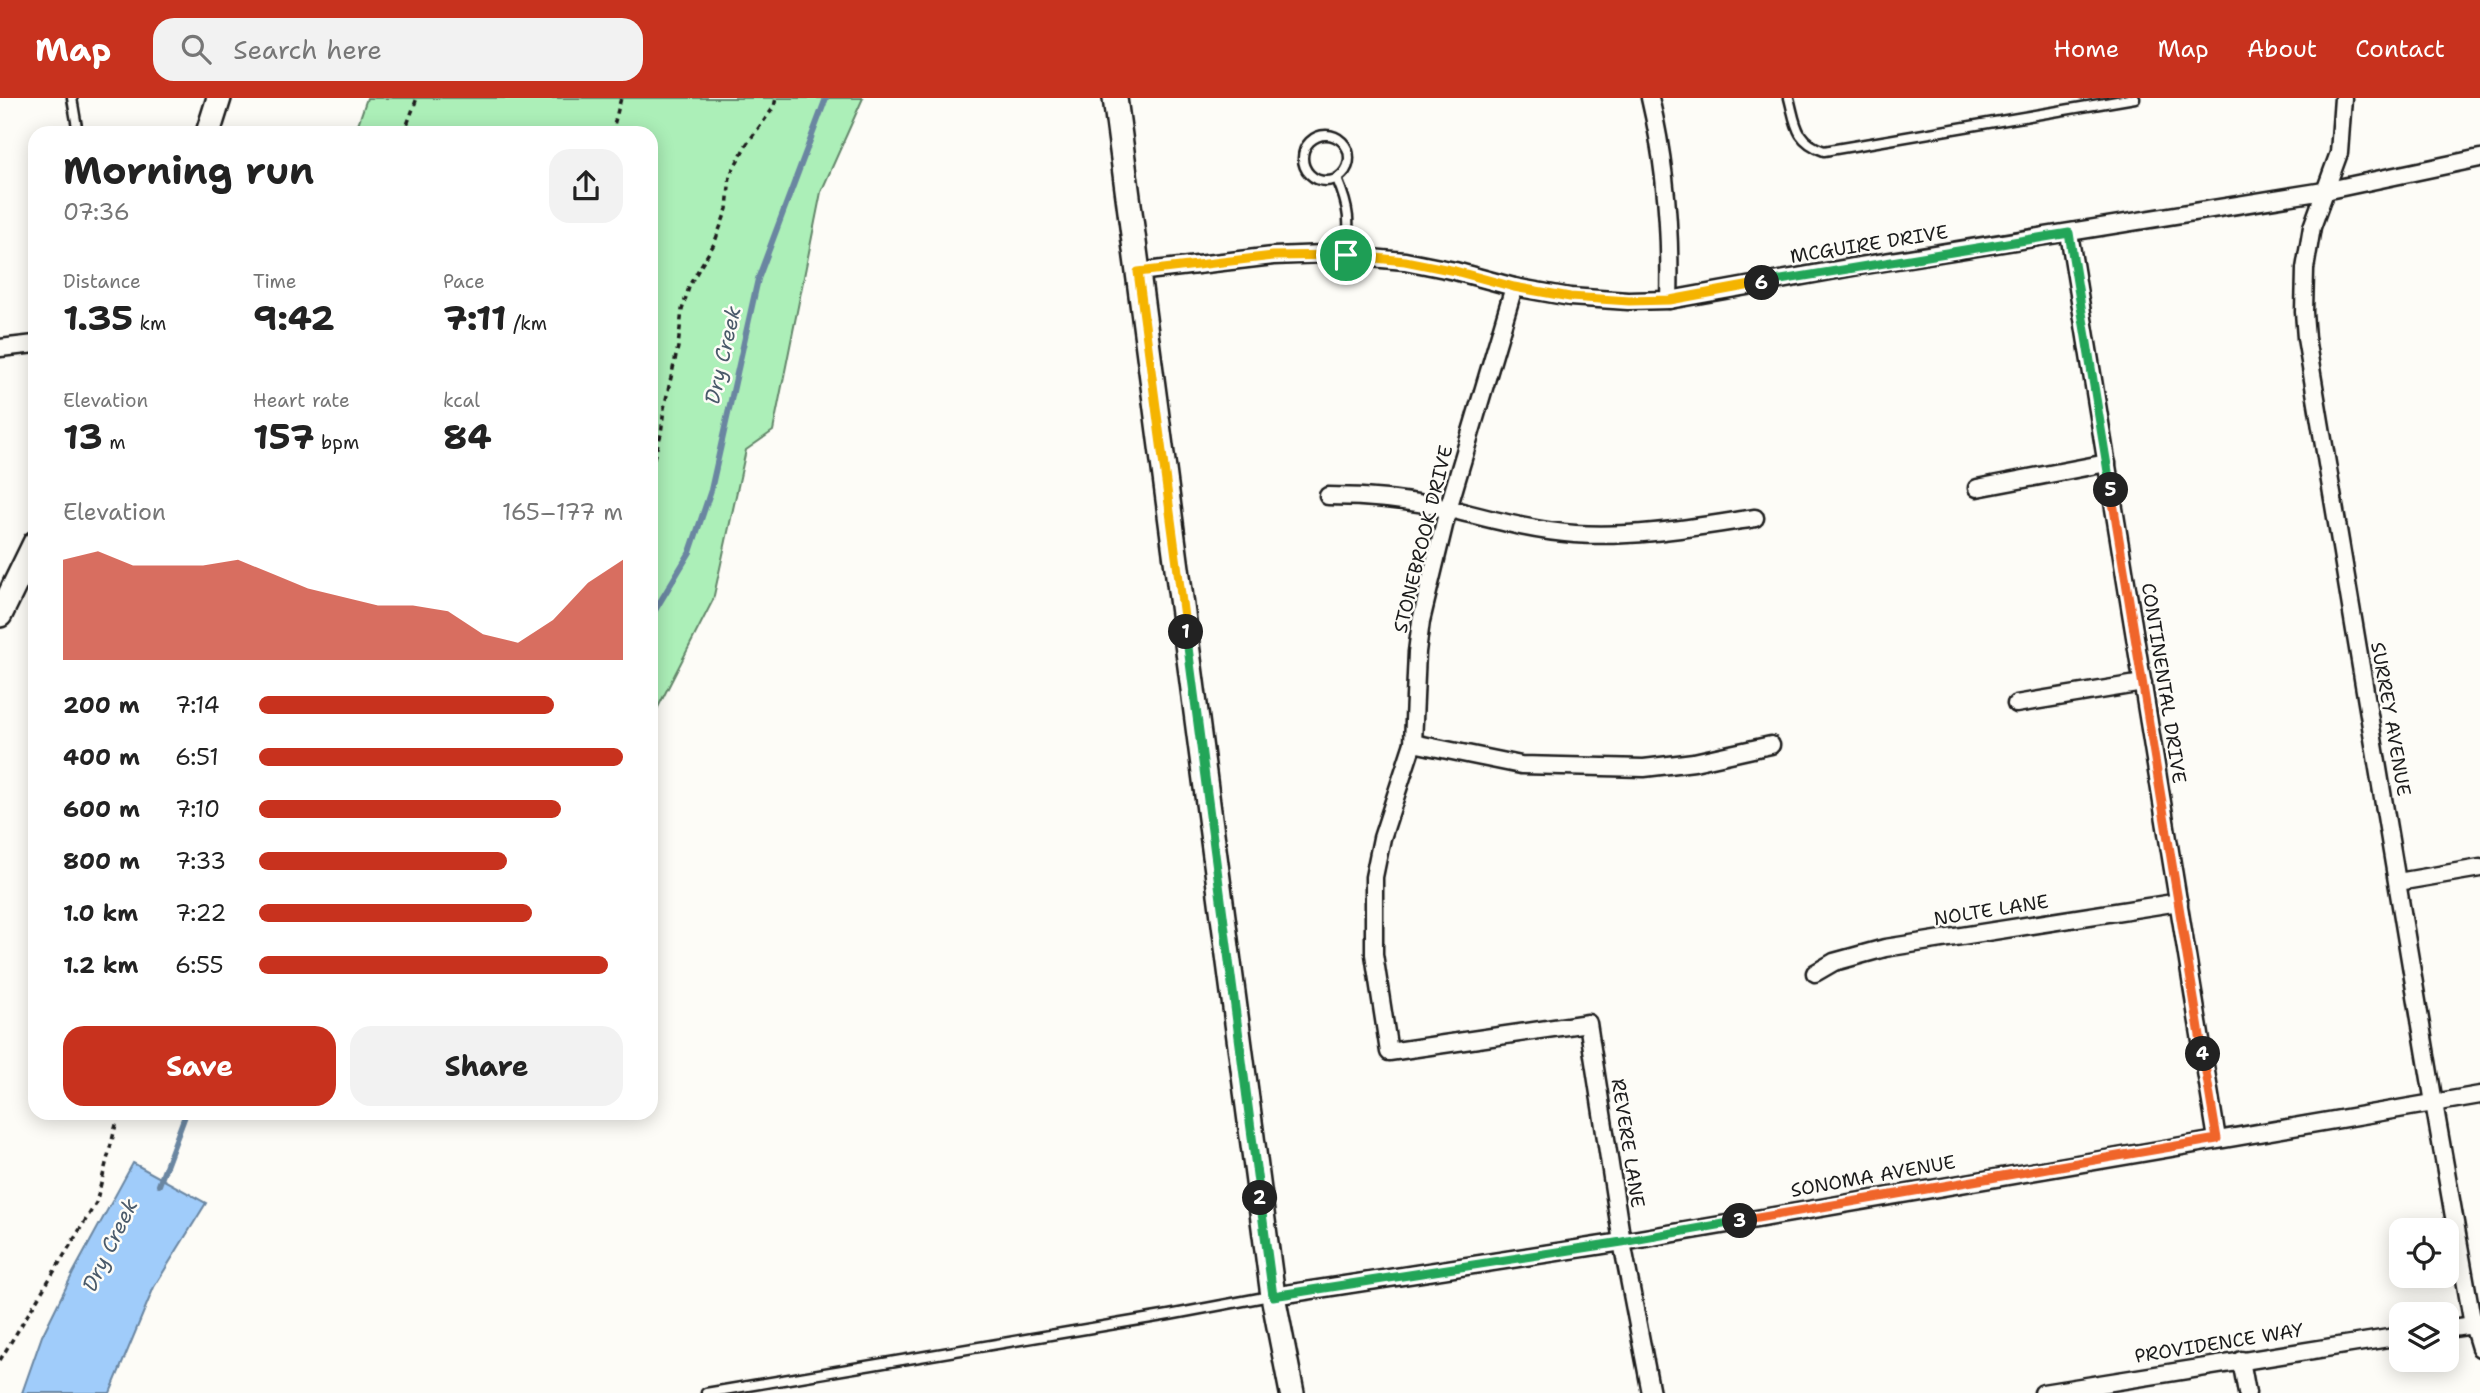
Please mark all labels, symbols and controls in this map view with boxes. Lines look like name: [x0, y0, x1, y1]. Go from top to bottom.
search box: [153, 18, 643, 81]
text: Map: [35, 27, 111, 72]
icon: search: [177, 30, 215, 68]
text: Search here: [233, 32, 382, 67]
text: Home: [2053, 33, 2119, 65]
text: Map: [2157, 33, 2209, 65]
text: About: [2247, 33, 2317, 65]
text: Contact: [2355, 33, 2445, 65]
text: Morning run: [63, 145, 314, 196]
button: share: [549, 149, 623, 223]
text: 07:36: [63, 197, 130, 227]
street label: MCGUIRE DRIVE: [1788, 219, 1950, 269]
pin: [1316, 225, 1376, 285]
icon: arrive: [1327, 236, 1365, 274]
pin: 6: [1744, 266, 1780, 300]
text: Distance: [63, 269, 141, 294]
text: Time: [253, 269, 297, 294]
text: Pace: [443, 269, 485, 294]
text: 6: [1755, 270, 1768, 295]
text: 1.35: [63, 294, 133, 341]
text: 9:42: [253, 294, 335, 341]
text: 7:11: [443, 294, 507, 341]
water label: Dry Creek: [698, 303, 748, 407]
text: km: [133, 311, 166, 336]
text: /km: [507, 311, 547, 336]
text: Elevation: [63, 388, 148, 413]
text: Heart rate: [253, 388, 350, 413]
text: kcal: [443, 388, 480, 413]
text: 13: [63, 413, 103, 460]
text: 157: [253, 413, 315, 460]
text: 84: [443, 413, 492, 460]
text: m: [103, 430, 126, 455]
text: bpm: [315, 430, 359, 455]
street label: STONEBROOK DRIVE: [1388, 442, 1458, 635]
pin: 5: [2094, 472, 2128, 508]
text: 5: [2105, 477, 2116, 502]
text: Elevation: [63, 497, 166, 527]
text: 165–177 m: [502, 497, 623, 527]
street label: CONTINENTAL DRIVE: [2136, 581, 2192, 785]
pin: 1: [1168, 614, 1204, 650]
text: 1: [1181, 619, 1190, 644]
street label: SURREY AVENUE: [2365, 640, 2417, 798]
text: 200 m: [63, 690, 140, 720]
text: 7:14: [175, 690, 220, 720]
text: 400 m: [63, 742, 140, 772]
text: 6:51: [175, 742, 219, 772]
text: 600 m: [63, 794, 140, 824]
text: 7:10: [175, 794, 220, 824]
text: 800 m: [63, 846, 140, 876]
text: 7:33: [175, 846, 226, 876]
street label: NOLTE LANE: [1932, 889, 2050, 931]
text: 1.0 km: [63, 898, 138, 928]
text: 7:22: [175, 898, 226, 928]
text: 1.2 km: [63, 950, 139, 980]
text: 6:55: [175, 950, 224, 980]
button: Save: [63, 1026, 336, 1106]
button: Share: [350, 1026, 623, 1106]
pin: 4: [2186, 1037, 2220, 1072]
text: 4: [2196, 1041, 2209, 1066]
street label: REVERE LANE: [1605, 1077, 1651, 1209]
street label: SONOMA AVENUE: [1789, 1149, 1957, 1203]
pin: 2: [1242, 1180, 1278, 1216]
text: 2: [1253, 1185, 1266, 1210]
water label: Dry Creek: [76, 1194, 144, 1296]
pin: 3: [1722, 1204, 1758, 1238]
text: 3: [1733, 1208, 1746, 1233]
map controls: [2389, 1218, 2459, 1372]
button: locate: [2389, 1218, 2459, 1288]
button: layers: [2389, 1302, 2459, 1372]
street label: PROVIDENCE WAY: [2133, 1317, 2306, 1369]

